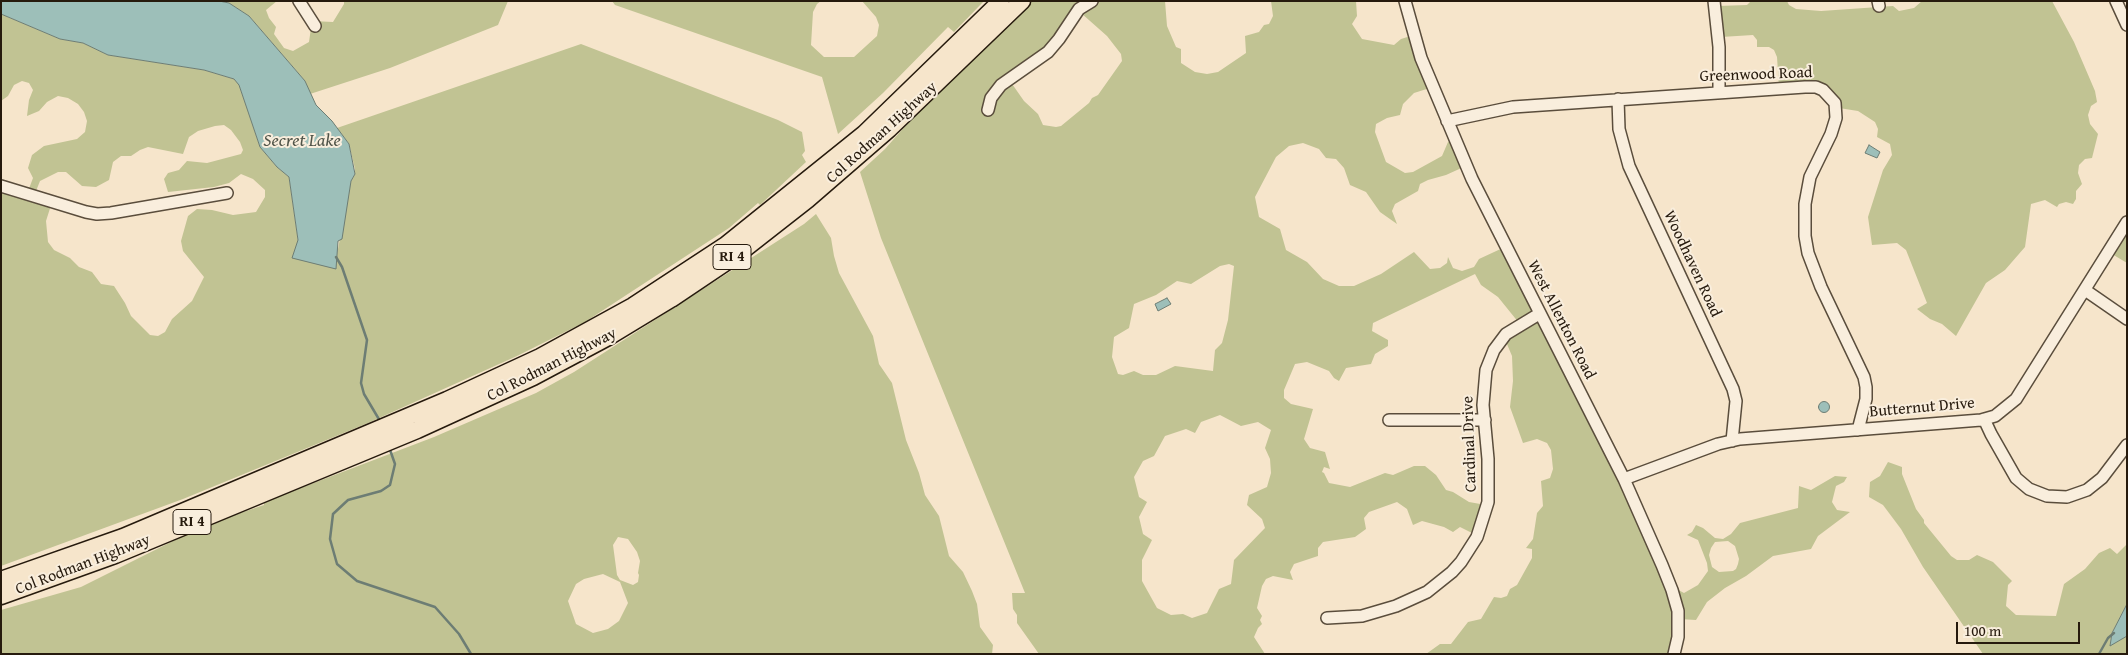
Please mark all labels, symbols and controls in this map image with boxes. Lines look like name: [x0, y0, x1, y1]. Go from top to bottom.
street label: Greenwood Road: [1699, 63, 1813, 87]
street label: Col Rodman Highway: [823, 78, 941, 188]
water label: Secret Lake: [263, 130, 341, 152]
street label: Woodhaven Road: [1659, 208, 1725, 320]
road number: RI 4: [713, 244, 751, 270]
street label: West Allenton Road: [1523, 257, 1599, 383]
street label: Col Rodman Highway: [484, 324, 620, 406]
street label: Butternut Drive: [1868, 394, 1976, 422]
street label: Cardinal Drive: [1459, 396, 1481, 492]
road number: RI 4: [173, 510, 211, 534]
street label: Col Rodman Highway: [13, 530, 153, 600]
scale bar: [1958, 612, 2082, 644]
text: 100 m: [1964, 620, 2001, 641]

